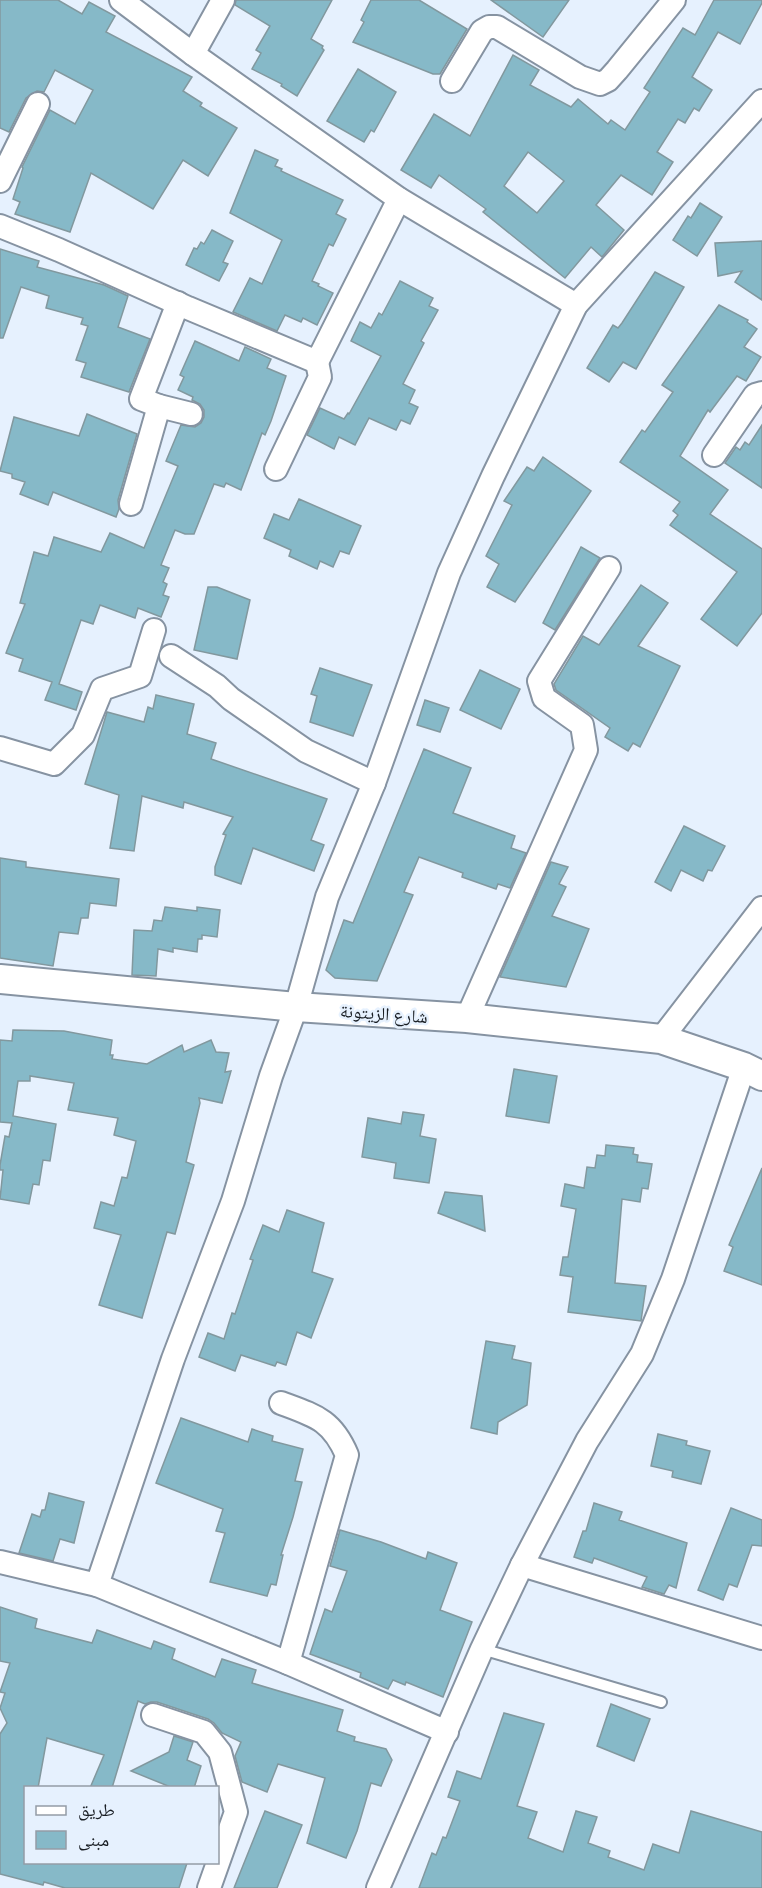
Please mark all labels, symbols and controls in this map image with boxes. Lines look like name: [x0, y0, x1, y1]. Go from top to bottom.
street label: شارع الزيتونة: [339, 999, 429, 1028]
legend: [24, 1786, 219, 1864]
text: طريق: [78, 1798, 115, 1821]
text: مبنى: [78, 1828, 109, 1851]

